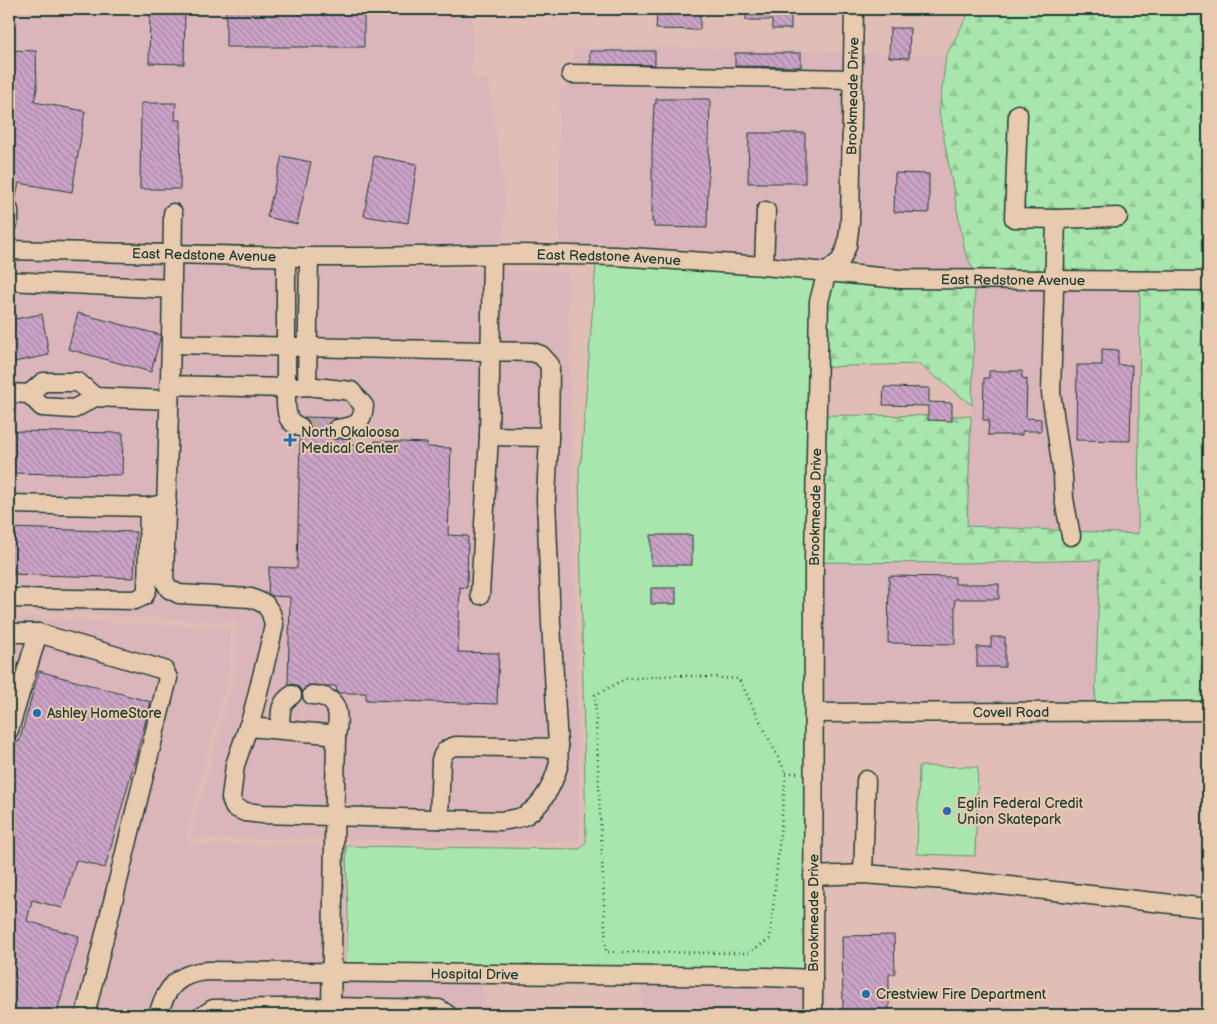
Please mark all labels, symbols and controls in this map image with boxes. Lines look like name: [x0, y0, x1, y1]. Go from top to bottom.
street label: Brookmeade Drive: [843, 37, 862, 155]
street label: East Redstone Avenue: [132, 245, 276, 265]
street label: East Redstone Avenue: [537, 246, 681, 269]
street label: East Redstone Avenue: [941, 271, 1085, 289]
place label: North Okaloosa Medical Center: [301, 424, 400, 457]
marker: North Okaloosa Medical Center: [283, 433, 297, 447]
street label: Brookmeade Drive: [806, 448, 825, 566]
street label: Covell Road: [973, 704, 1049, 721]
place label: Ashley HomeStore: [47, 705, 162, 722]
marker: Ashley HomeStore: [31, 707, 43, 719]
place label: Eglin Federal Credit Union Skatepark: [957, 795, 1084, 828]
marker: Eglin Federal Credit Union Skatepark: [941, 805, 953, 817]
street label: Brookmeade Drive: [805, 854, 822, 972]
street label: Hospital Drive: [430, 965, 519, 983]
place label: Crestview Fire Department: [876, 986, 1047, 1003]
marker: Crestview Fire Department: [860, 988, 872, 1000]

